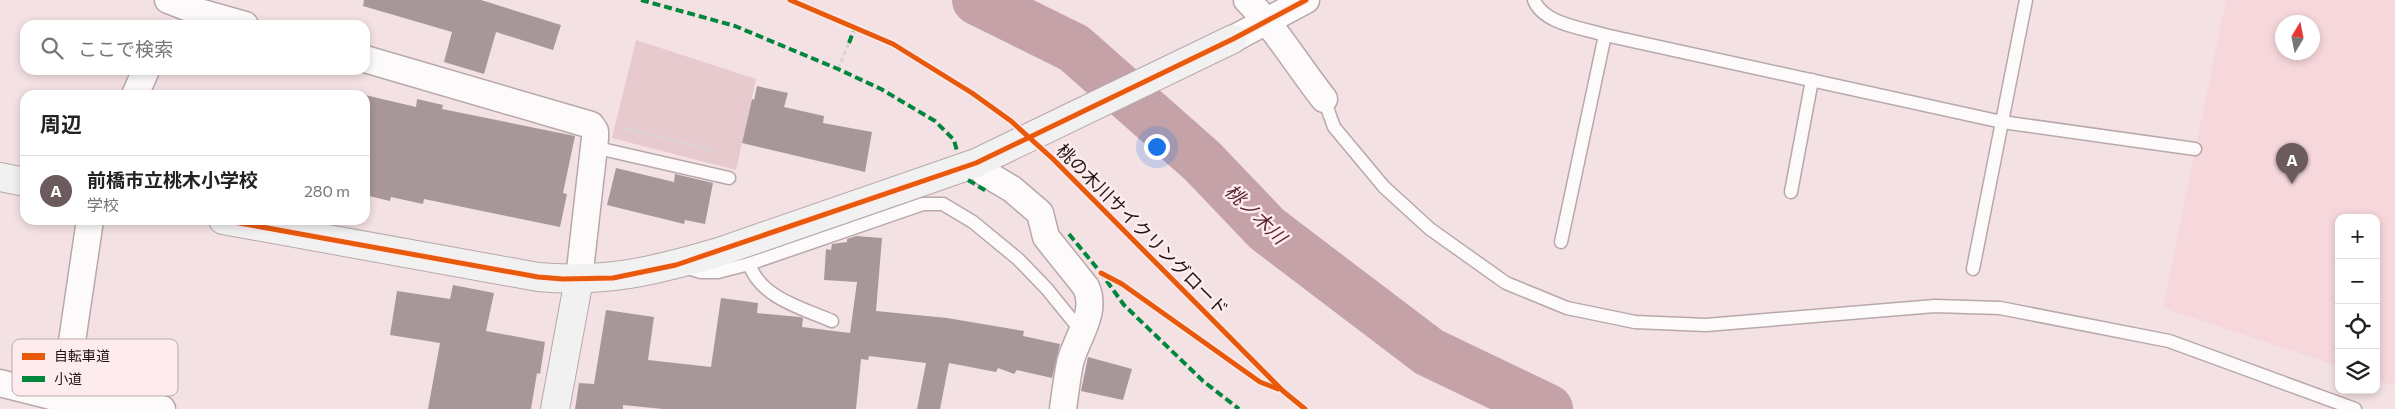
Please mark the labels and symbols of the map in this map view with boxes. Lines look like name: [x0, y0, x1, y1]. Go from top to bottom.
north arrow: [2275, 15, 2320, 60]
your location: [1144, 134, 1170, 160]
street label: 桃の木川サイクリングロード: [1052, 139, 1233, 320]
pin: A: [2276, 143, 2308, 184]
water label: 桃ノ木川: [1221, 179, 1293, 250]
legend: [12, 339, 178, 396]
text: 自転車道: [54, 347, 110, 364]
text: 小道: [54, 370, 82, 387]

